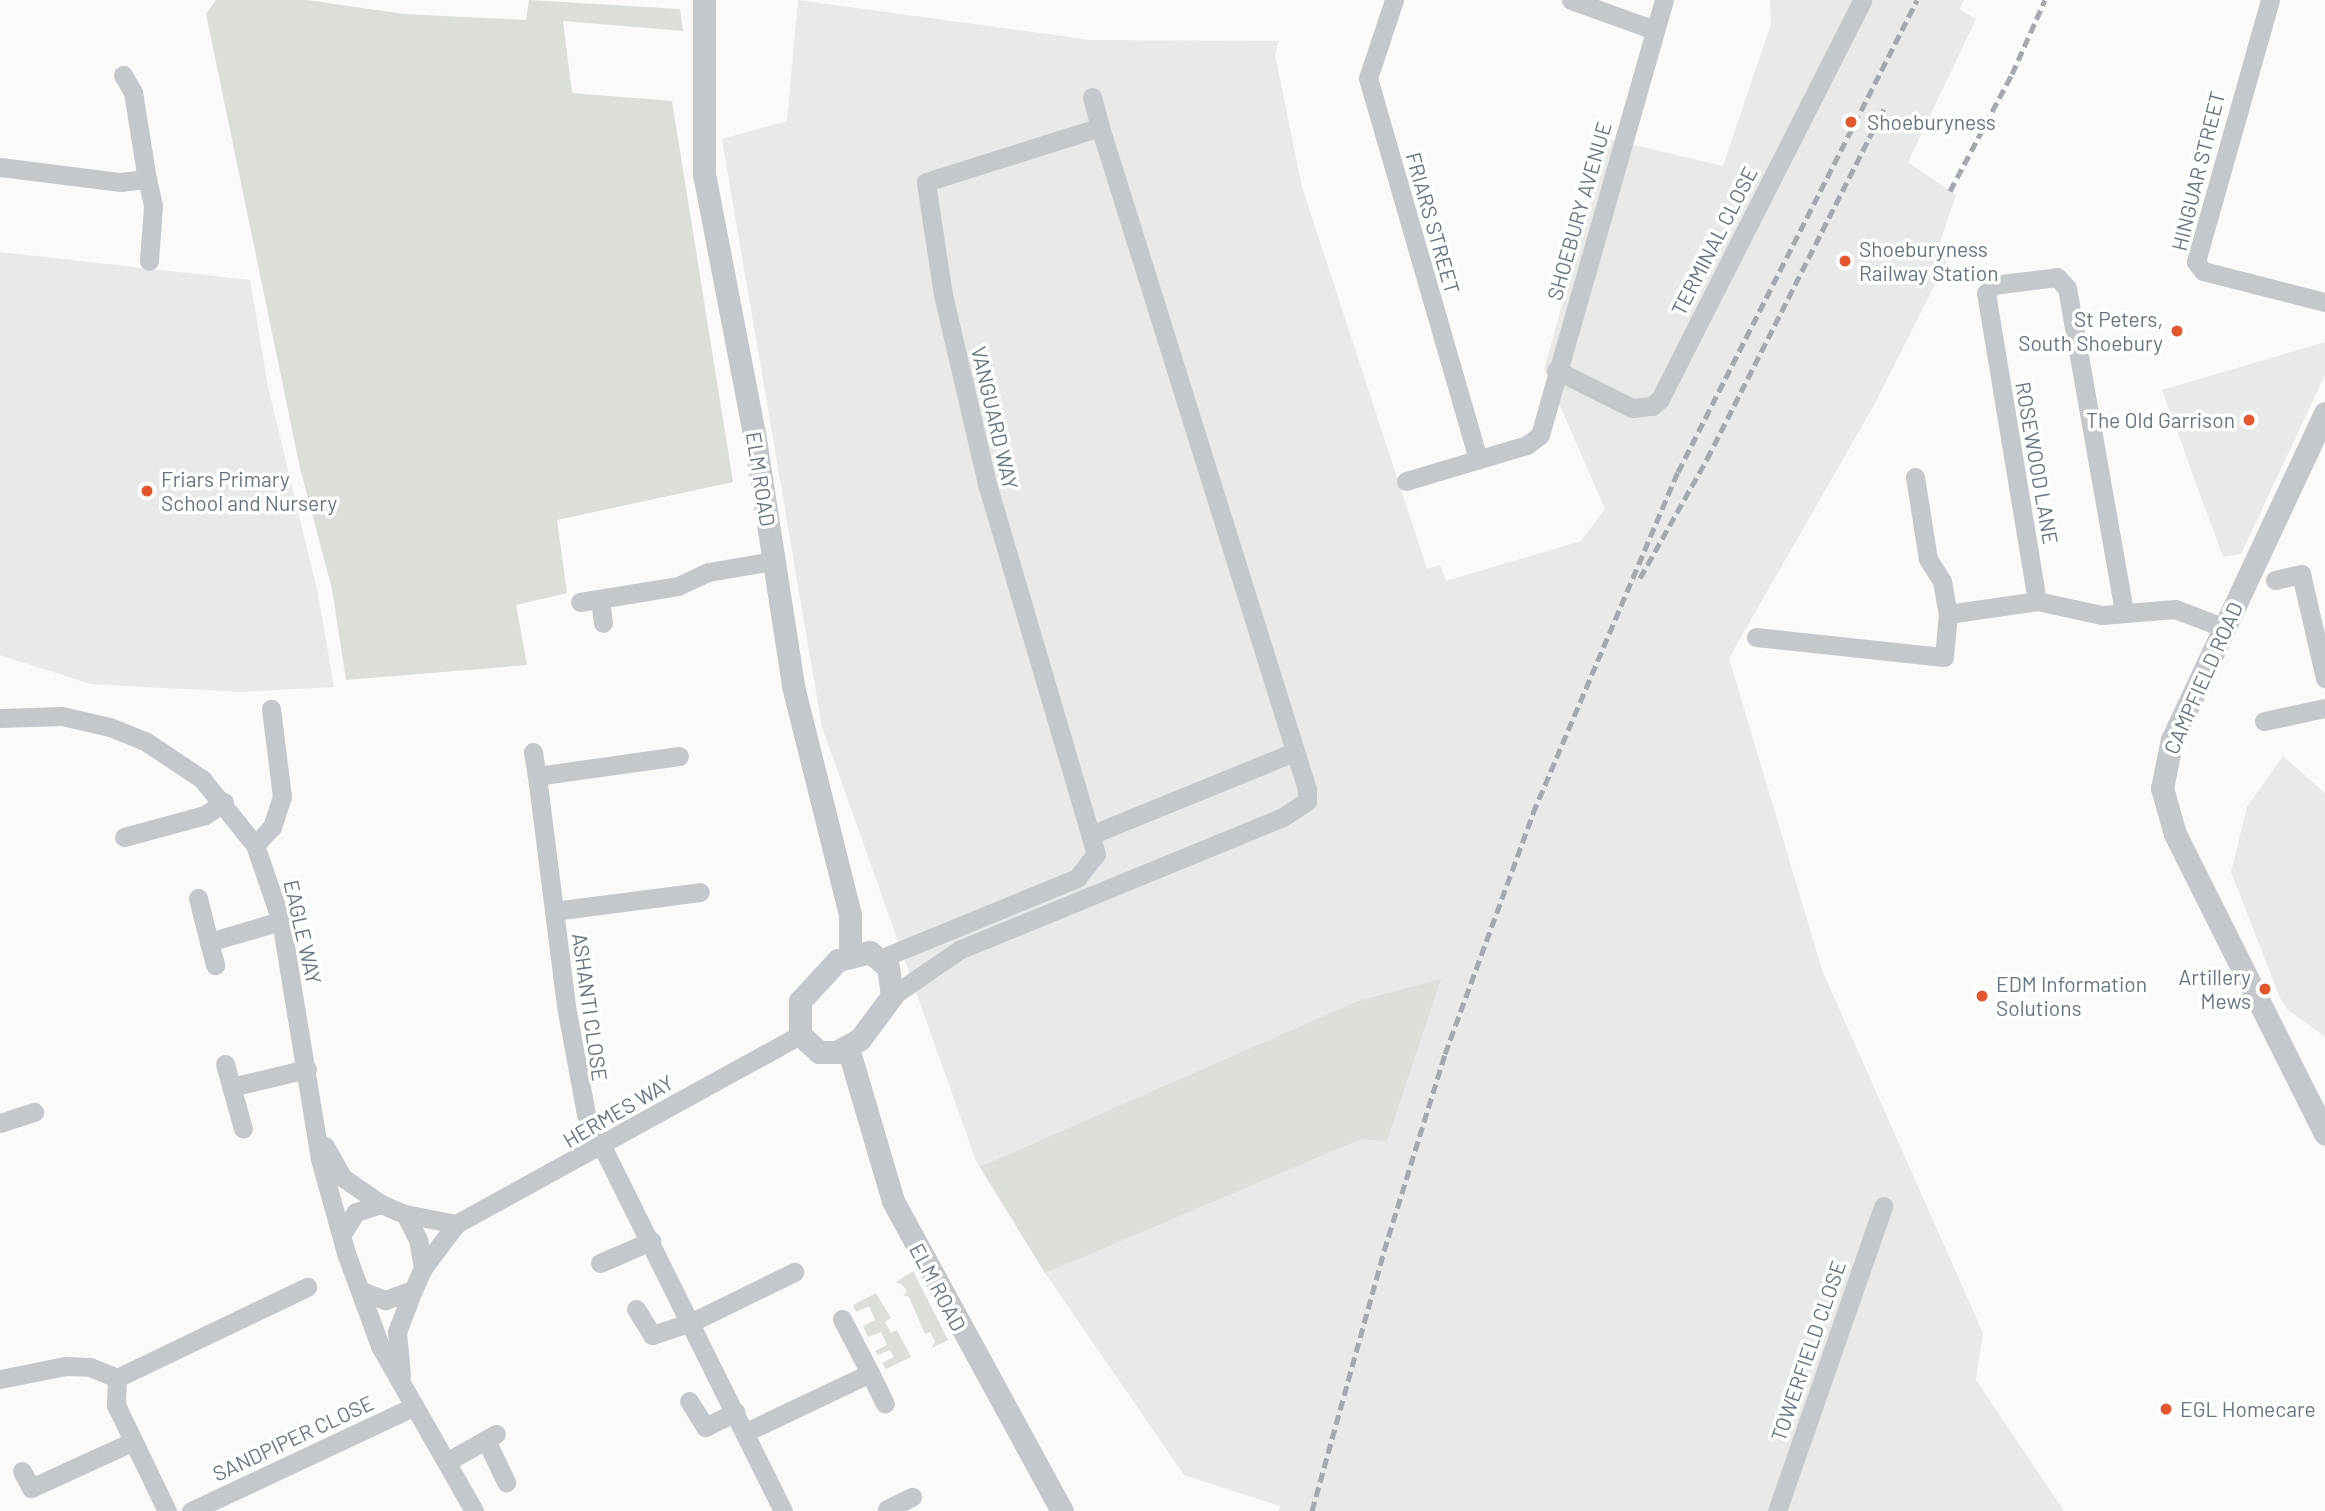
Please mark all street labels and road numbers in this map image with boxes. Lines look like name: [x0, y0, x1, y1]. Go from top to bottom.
street label: HINGUAR STREET: [2166, 89, 2230, 253]
street label: SHOEBURY AVENUE: [1541, 119, 1617, 303]
street label: FRIARS STREET: [1401, 149, 1465, 297]
street label: TERMINAL CLOSE: [1666, 162, 1762, 320]
street label: VANGUARD WAY: [966, 344, 1024, 492]
street label: ROSEWOOD LANE: [2010, 380, 2064, 546]
street label: ELM ROAD: [741, 430, 781, 528]
street label: CAMPFIELD ROAD: [2158, 598, 2248, 758]
street label: EAGLE WAY: [279, 877, 327, 987]
street label: ASHANTI CLOSE: [567, 931, 613, 1083]
street label: HERMES WAY: [558, 1069, 678, 1153]
street label: ELM ROAD: [904, 1239, 972, 1335]
street label: TOWERFIELD CLOSE: [1765, 1257, 1851, 1445]
street label: SANDPIPER CLOSE: [209, 1390, 377, 1486]

